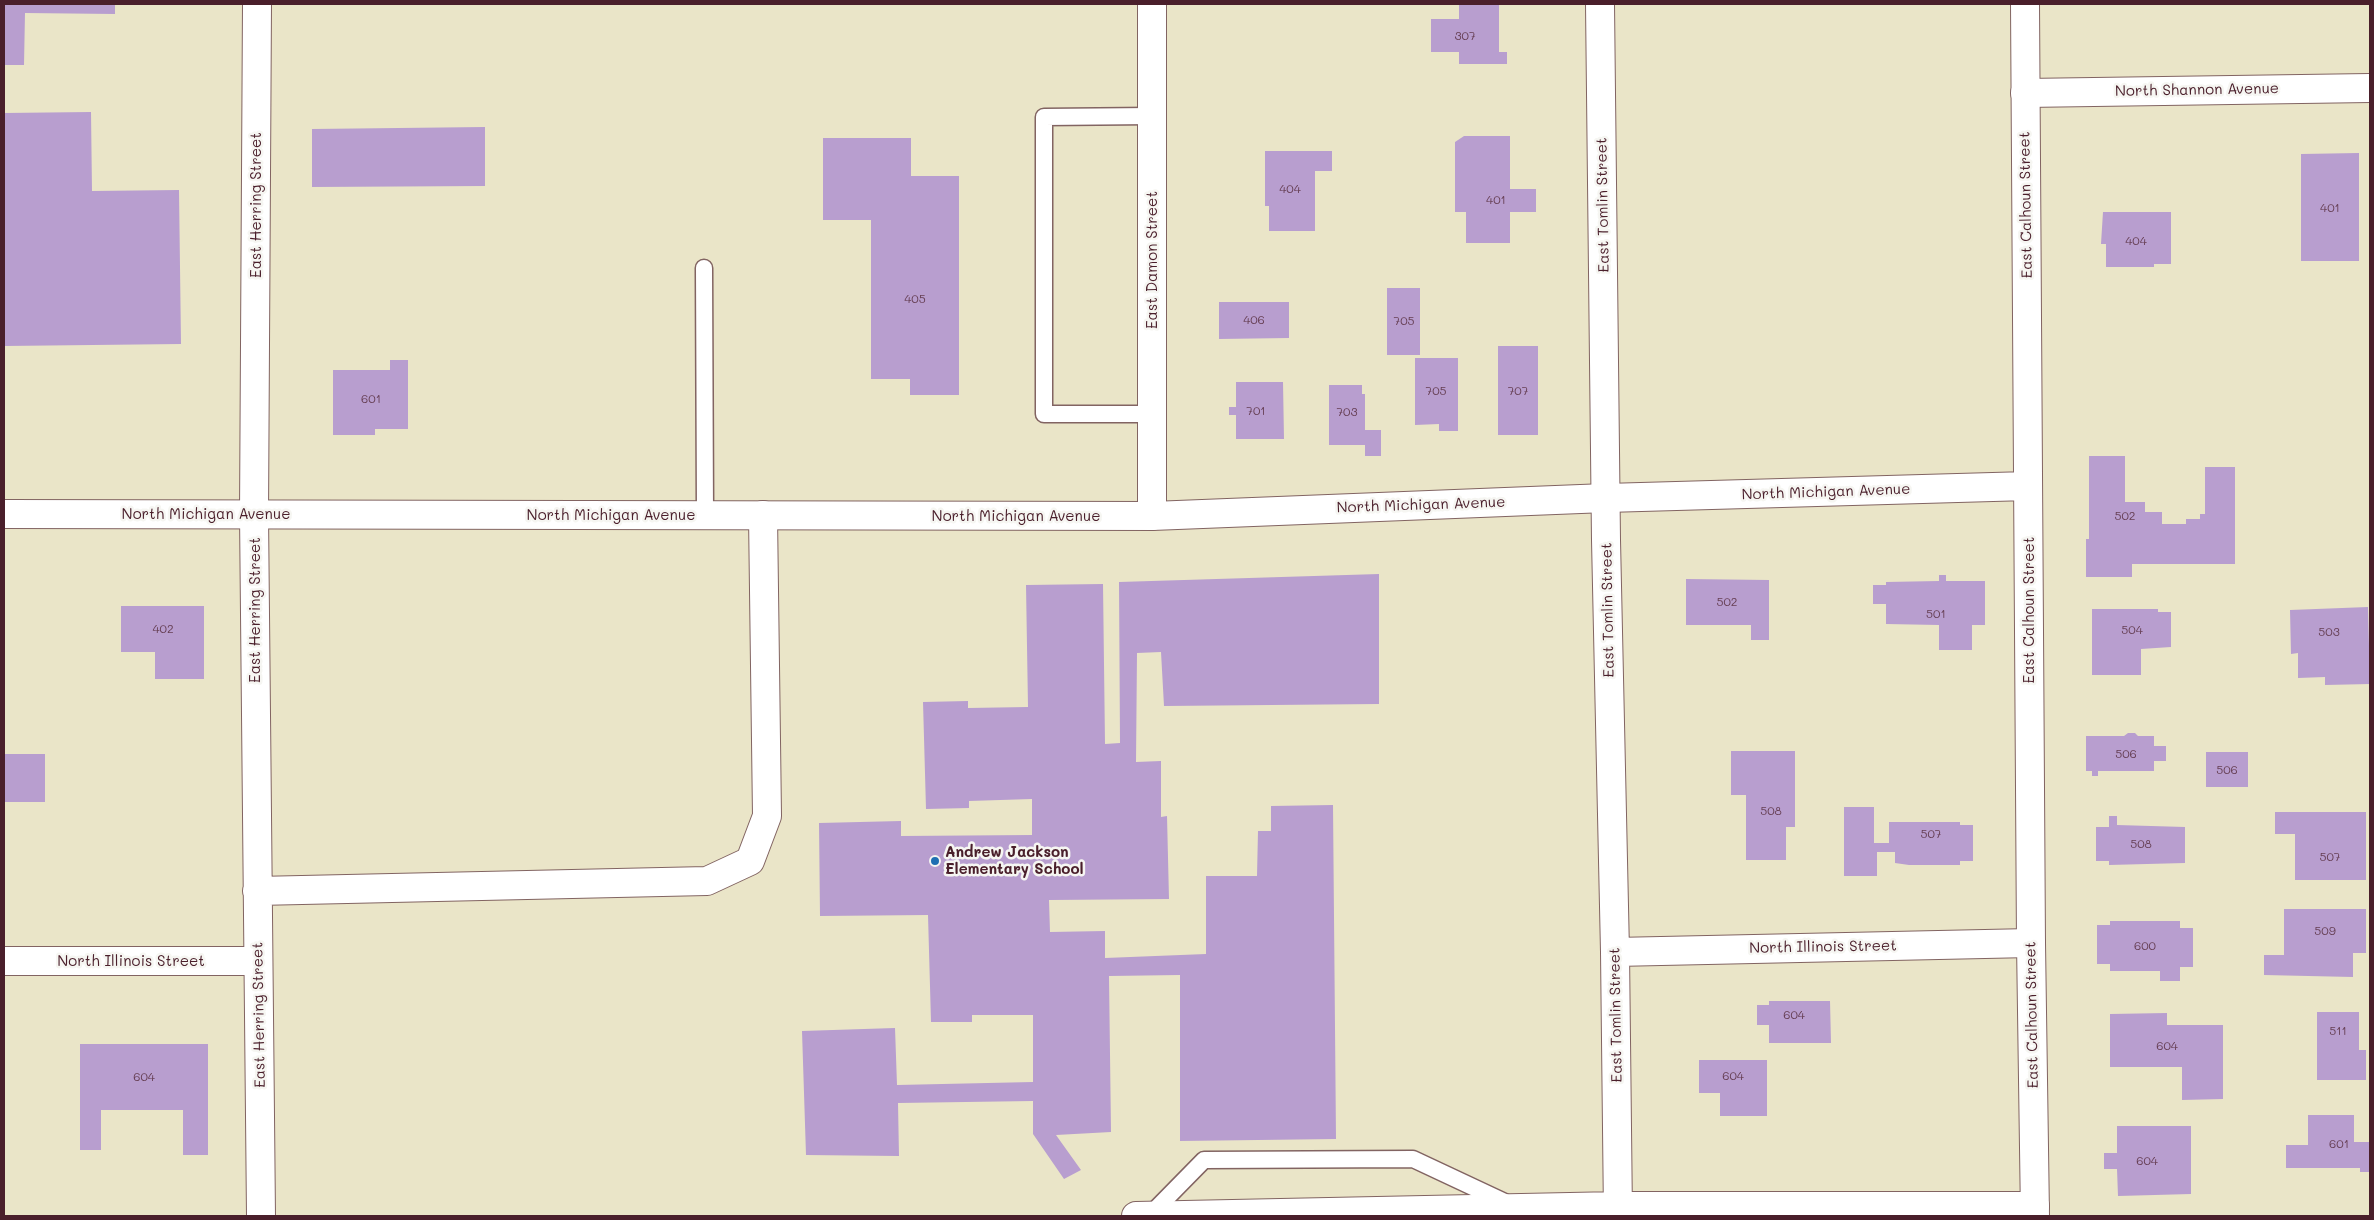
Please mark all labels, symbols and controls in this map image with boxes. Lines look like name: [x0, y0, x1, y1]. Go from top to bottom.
house number: 307: [1454, 29, 1476, 43]
street label: North Shannon Avenue: [2115, 80, 2279, 100]
street label: East Calhoun Street: [2016, 131, 2036, 279]
street label: East Herring Street: [247, 132, 265, 278]
street label: East Tomlin Street: [1593, 137, 1613, 273]
house number: 404: [1279, 182, 1301, 196]
street label: East Damon Street: [1143, 191, 1161, 329]
house number: 401: [1486, 193, 1506, 207]
house number: 401: [2320, 201, 2340, 215]
house number: 404: [2125, 234, 2147, 248]
house number: 405: [904, 292, 926, 306]
house number: 406: [1243, 313, 1265, 327]
house number: 705: [1393, 314, 1415, 328]
house number: 705: [1425, 384, 1447, 398]
house number: 707: [1508, 384, 1528, 398]
house number: 601: [361, 392, 381, 406]
house number: 701: [1246, 404, 1266, 418]
house number: 703: [1336, 405, 1358, 419]
street label: North Michigan Avenue: [1741, 480, 1911, 504]
street label: North Michigan Avenue: [1336, 493, 1506, 517]
street label: North Michigan Avenue: [122, 505, 290, 523]
street label: North Michigan Avenue: [527, 506, 695, 524]
street label: North Michigan Avenue: [932, 507, 1100, 525]
house number: 502: [2114, 509, 2136, 523]
street label: East Herring Street: [246, 537, 264, 683]
street label: East Calhoun Street: [2020, 537, 2038, 683]
street label: East Tomlin Street: [1598, 542, 1618, 678]
house number: 502: [1716, 595, 1738, 609]
house number: 501: [1926, 607, 1946, 621]
house number: 402: [152, 622, 174, 636]
house number: 504: [2121, 623, 2143, 637]
house number: 503: [2318, 625, 2340, 639]
house number: 506: [2115, 747, 2137, 761]
house number: 506: [2216, 763, 2238, 777]
house number: 508: [1760, 804, 1782, 818]
house number: 507: [1920, 827, 1942, 841]
house number: 508: [2130, 837, 2152, 851]
place label: Andrew Jackson Elementary School: [945, 843, 1084, 878]
house number: 507: [2319, 850, 2341, 864]
marker: Andrew Jackson Elementary School: [929, 855, 941, 867]
house number: 509: [2314, 924, 2336, 938]
street label: North Illinois Street: [1749, 937, 1897, 957]
house number: 600: [2134, 939, 2156, 953]
street label: East Calhoun Street: [2022, 941, 2042, 1089]
street label: East Herring Street: [249, 942, 269, 1088]
street label: East Tomlin Street: [1606, 947, 1626, 1083]
street label: North Illinois Street: [57, 952, 205, 970]
house number: 604: [1783, 1008, 1805, 1022]
house number: 511: [2329, 1024, 2347, 1038]
house number: 604: [2156, 1039, 2178, 1053]
house number: 604: [1722, 1069, 1744, 1083]
house number: 604: [133, 1070, 155, 1084]
house number: 601: [2329, 1137, 2349, 1151]
house number: 604: [2136, 1154, 2158, 1168]

